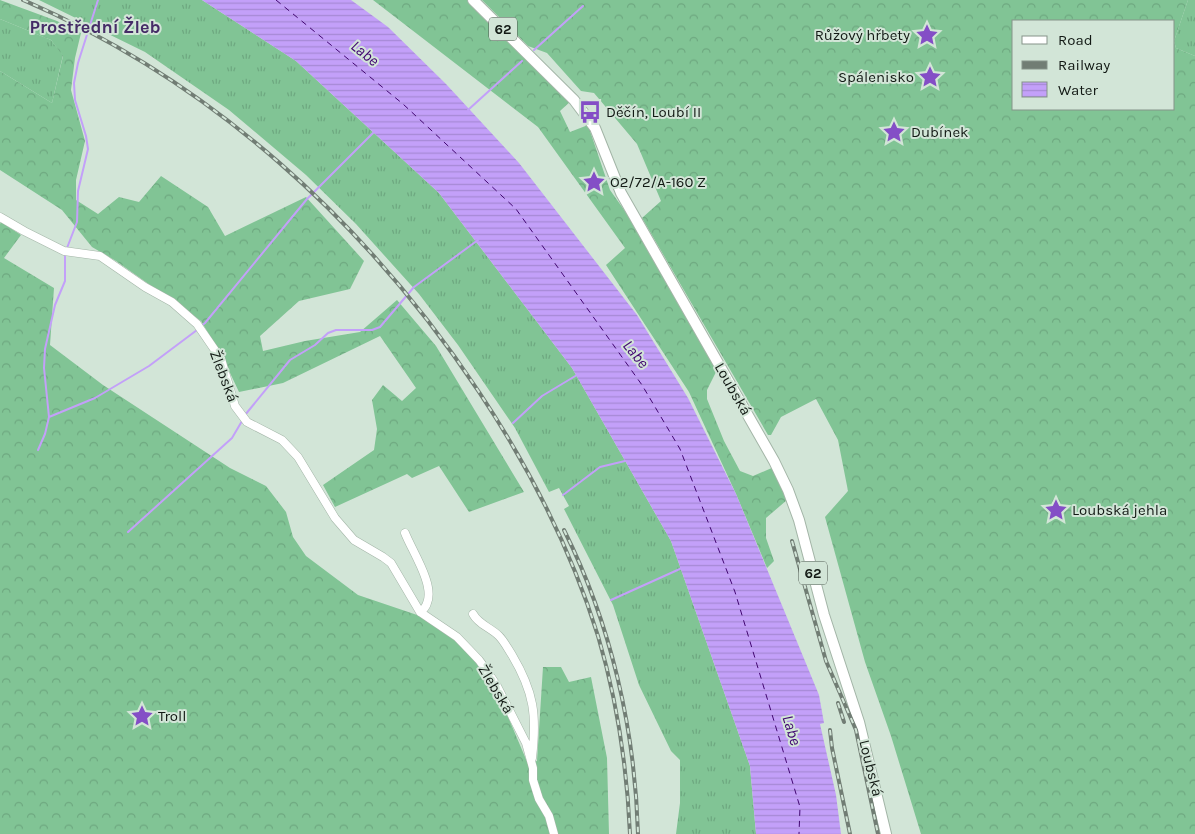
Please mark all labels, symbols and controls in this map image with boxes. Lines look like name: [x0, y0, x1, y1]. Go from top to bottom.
district label: Prostřední Žleb: [29, 16, 161, 38]
road number: 62: [489, 18, 517, 40]
legend: [1012, 20, 1175, 110]
place icon: Růžový hřbety: [914, 22, 940, 48]
place label: Růžový hřbety: [815, 26, 910, 44]
text: Road: [1058, 31, 1093, 49]
water label: Labe: [347, 36, 383, 70]
text: Railway: [1058, 56, 1110, 74]
place icon: Spálenisko: [917, 64, 943, 90]
place label: Spálenisko: [838, 68, 914, 86]
text: Water: [1058, 81, 1099, 99]
bus stop icon: Děčín, Loubí II: [577, 99, 603, 125]
place label: Děčín, Loubí II: [606, 103, 701, 121]
place icon: Dubínek: [881, 119, 907, 145]
place label: Dubínek: [911, 123, 969, 141]
place icon: O2/72/A-160 Z: [581, 169, 607, 195]
place label: O2/72/A-160 Z: [610, 173, 706, 191]
water label: Labe: [619, 336, 653, 372]
street label: Žlebská: [206, 347, 242, 405]
street label: Loubská: [711, 359, 755, 419]
place icon: Loubská jehla: [1043, 497, 1069, 523]
place label: Loubská jehla: [1072, 501, 1167, 519]
road number: 62: [799, 562, 827, 584]
street label: Žlebská: [474, 661, 518, 717]
place icon: Troll: [129, 703, 155, 729]
place label: Troll: [158, 707, 186, 725]
water label: Labe: [778, 713, 806, 748]
street label: Loubská: [855, 738, 887, 798]

